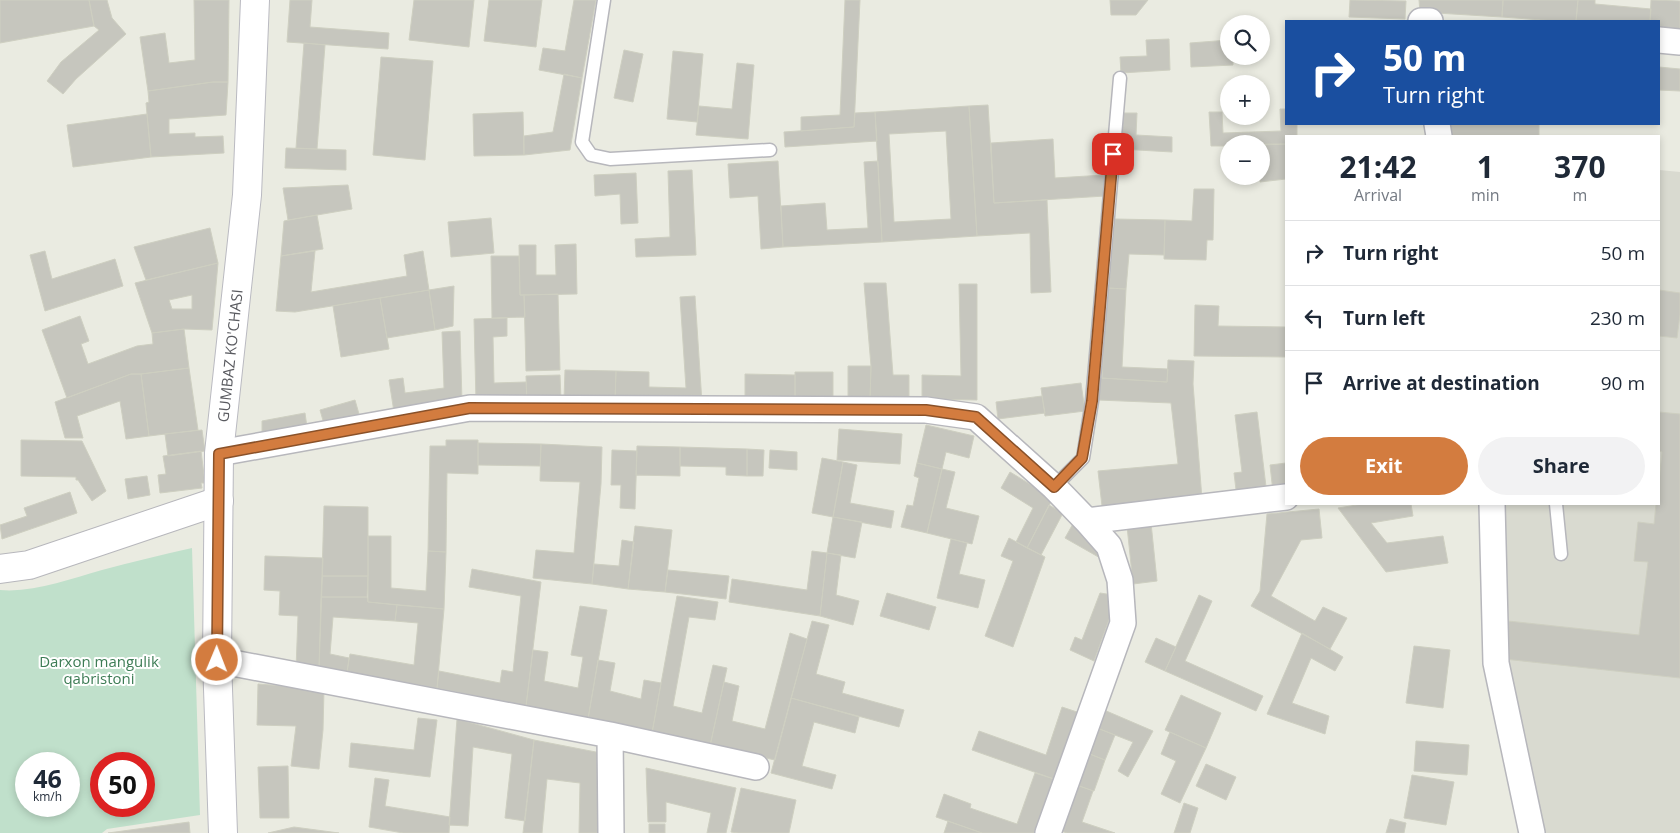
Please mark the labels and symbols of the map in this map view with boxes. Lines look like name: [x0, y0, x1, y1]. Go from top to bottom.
pin: [1092, 133, 1134, 175]
street label: GUMBAZ KO'CHASI: [212, 288, 247, 423]
position arrow: [190, 633, 242, 685]
park label: Darxon mangulik qabristoni: [39, 651, 159, 688]
speed limit sign: 50: [90, 752, 155, 817]

